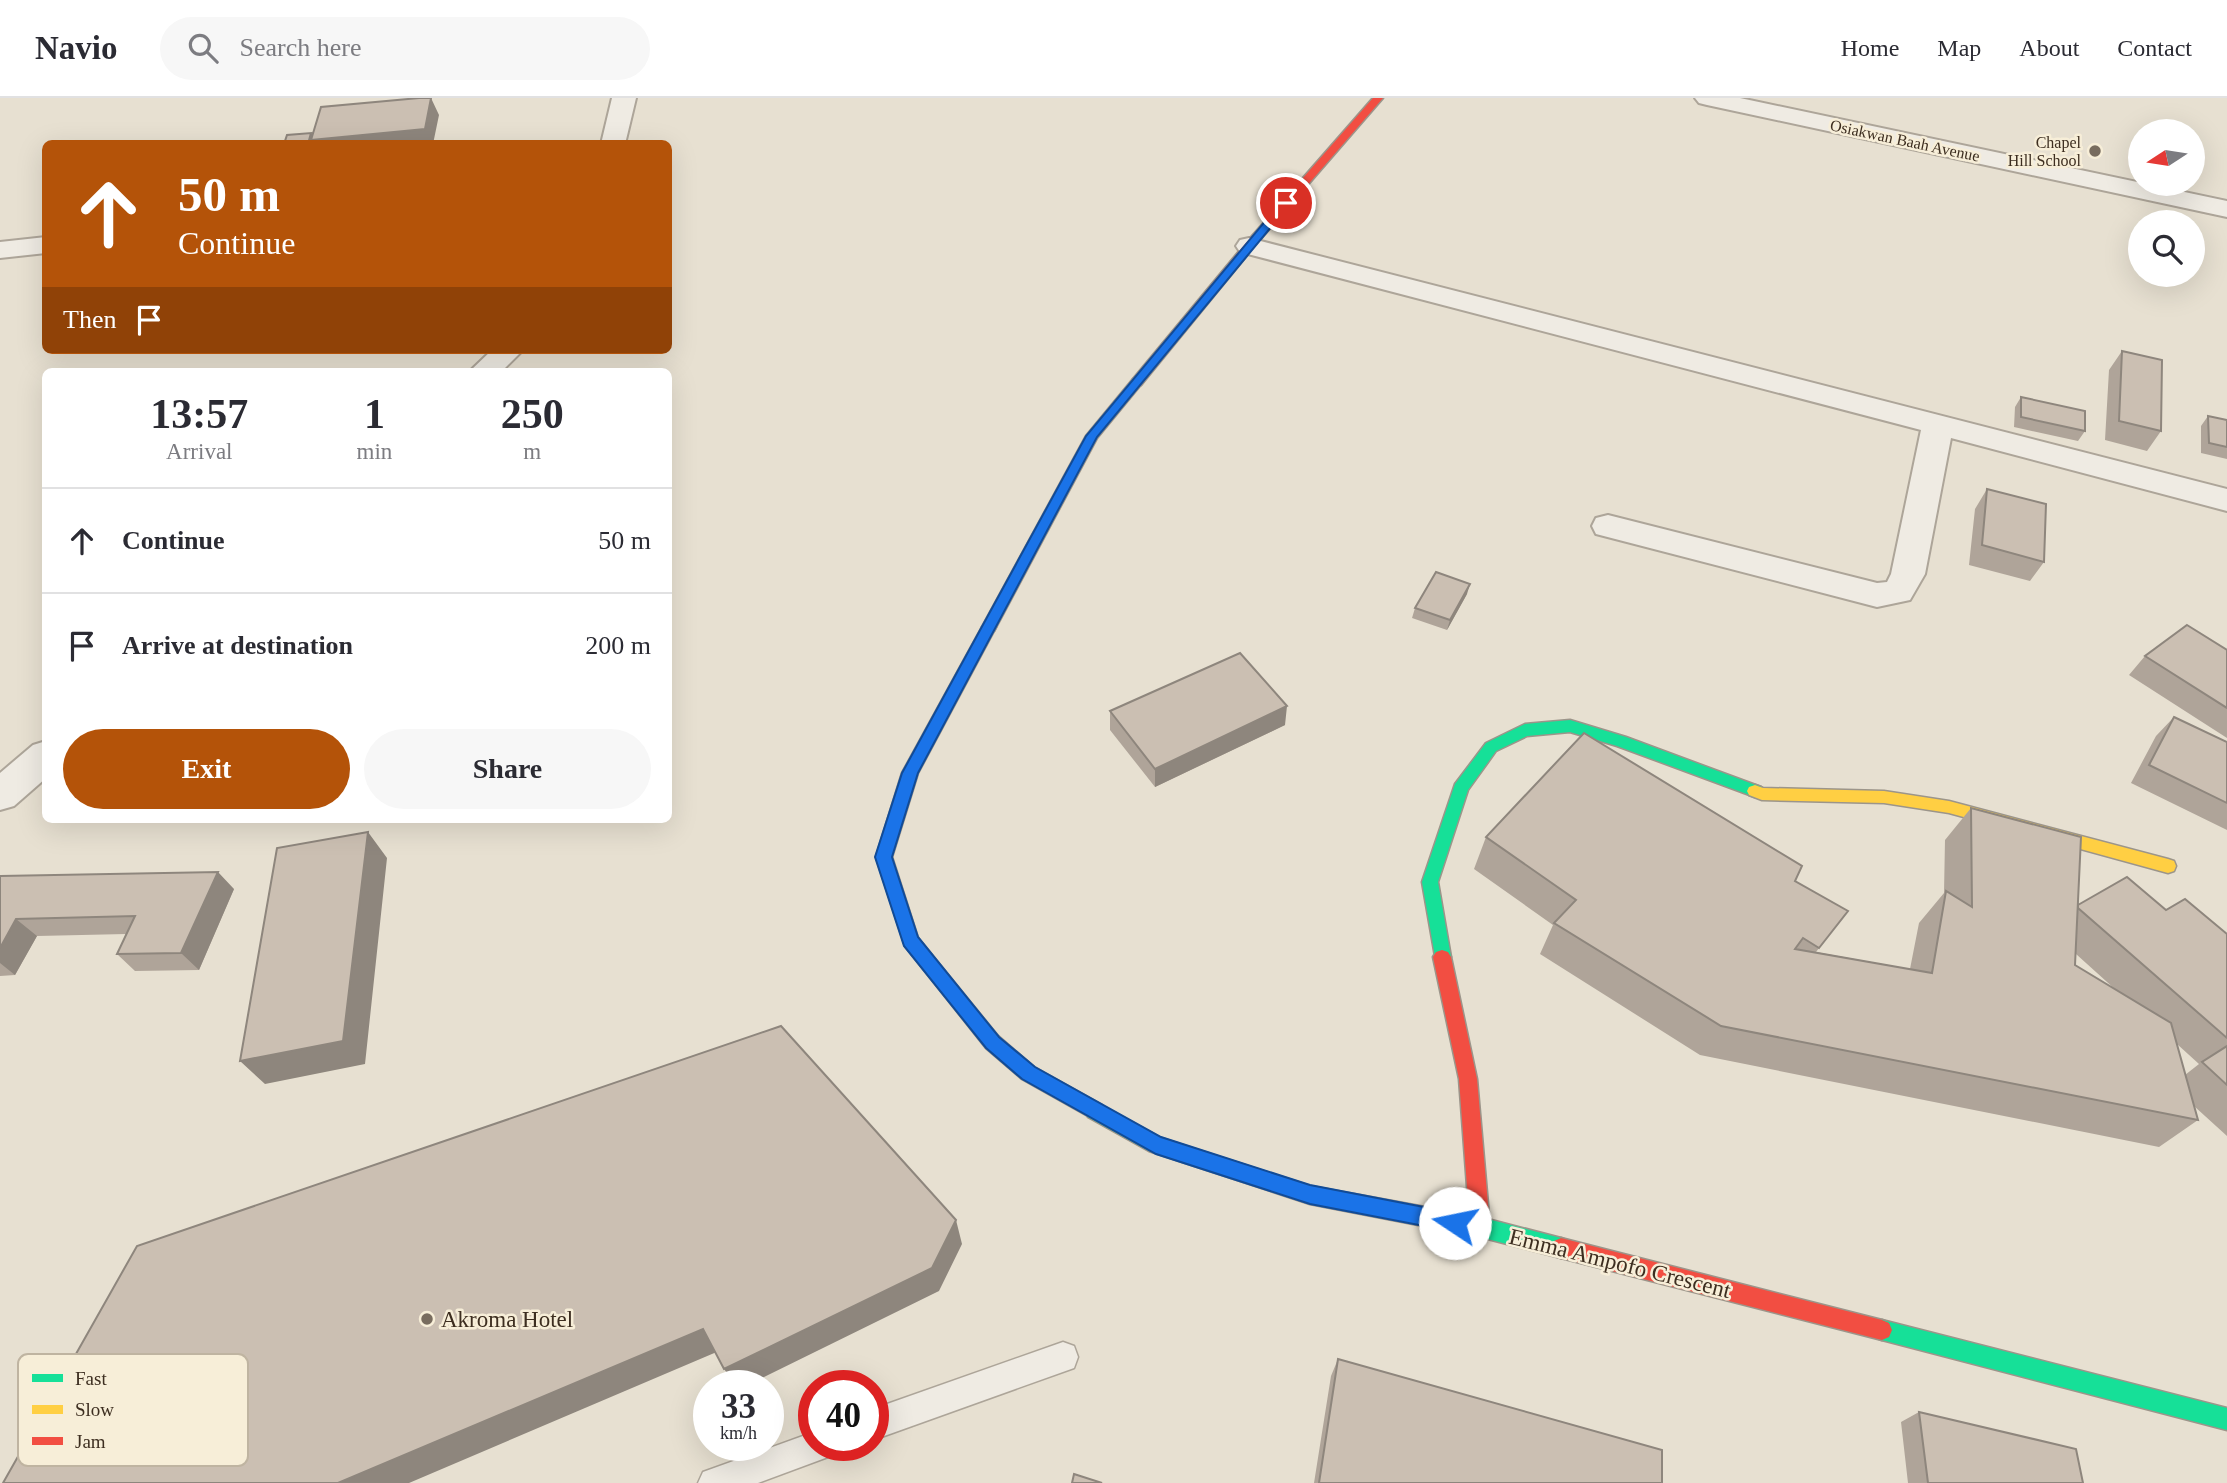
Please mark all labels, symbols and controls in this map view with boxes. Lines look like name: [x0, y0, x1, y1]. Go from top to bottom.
search box: [160, 17, 650, 80]
icon: search: [184, 29, 222, 67]
text: Navio: [35, 30, 118, 66]
text: Search here: [240, 33, 361, 62]
text: Home: [1841, 35, 1899, 61]
text: Map: [1937, 35, 1981, 61]
text: About: [2019, 35, 2079, 61]
text: Contact: [2117, 35, 2192, 61]
street label: Osiakwan Baah Avenue: [1829, 116, 1981, 165]
north arrow: [2128, 119, 2205, 196]
map controls: [2128, 119, 2205, 287]
place label: Chapel Hill School: [2008, 134, 2082, 169]
marker: Chapel Hill School: [2087, 143, 2103, 159]
text: 50 m: [178, 167, 280, 222]
icon: ahead: [63, 168, 154, 259]
pin: [1256, 173, 1316, 233]
icon: arrive: [1267, 184, 1305, 222]
button: search: [2128, 210, 2205, 287]
text: Continue: [178, 225, 295, 261]
icon: arrive: [130, 301, 168, 339]
text: Then: [63, 305, 116, 334]
text: 13:57: [150, 391, 248, 437]
text: 1: [364, 391, 385, 437]
text: 250: [501, 391, 564, 437]
text: Arrival: [166, 439, 233, 464]
text: min: [357, 439, 392, 464]
text: m: [523, 439, 541, 464]
icon: ahead: [63, 522, 101, 560]
text: Continue: [122, 526, 225, 555]
text: 50 m: [598, 526, 651, 555]
icon: arrive: [63, 627, 101, 665]
text: Arrive at destination: [122, 631, 353, 660]
text: 200 m: [585, 631, 651, 660]
button: Exit: [63, 729, 350, 809]
button: Share: [364, 729, 651, 809]
position arrow: [1418, 1186, 1492, 1260]
street label: Emma Ampofo Crescent: [1507, 1224, 1734, 1303]
place label: Akroma Hotel: [441, 1307, 573, 1332]
marker: Akroma Hotel: [419, 1311, 435, 1327]
legend: [18, 1354, 248, 1466]
text: Fast: [75, 1368, 107, 1389]
speed limit sign: 40: [798, 1370, 889, 1461]
text: 33: [721, 1387, 756, 1426]
text: Slow: [75, 1399, 114, 1420]
text: km/h: [720, 1423, 757, 1443]
text: Jam: [75, 1431, 106, 1452]

